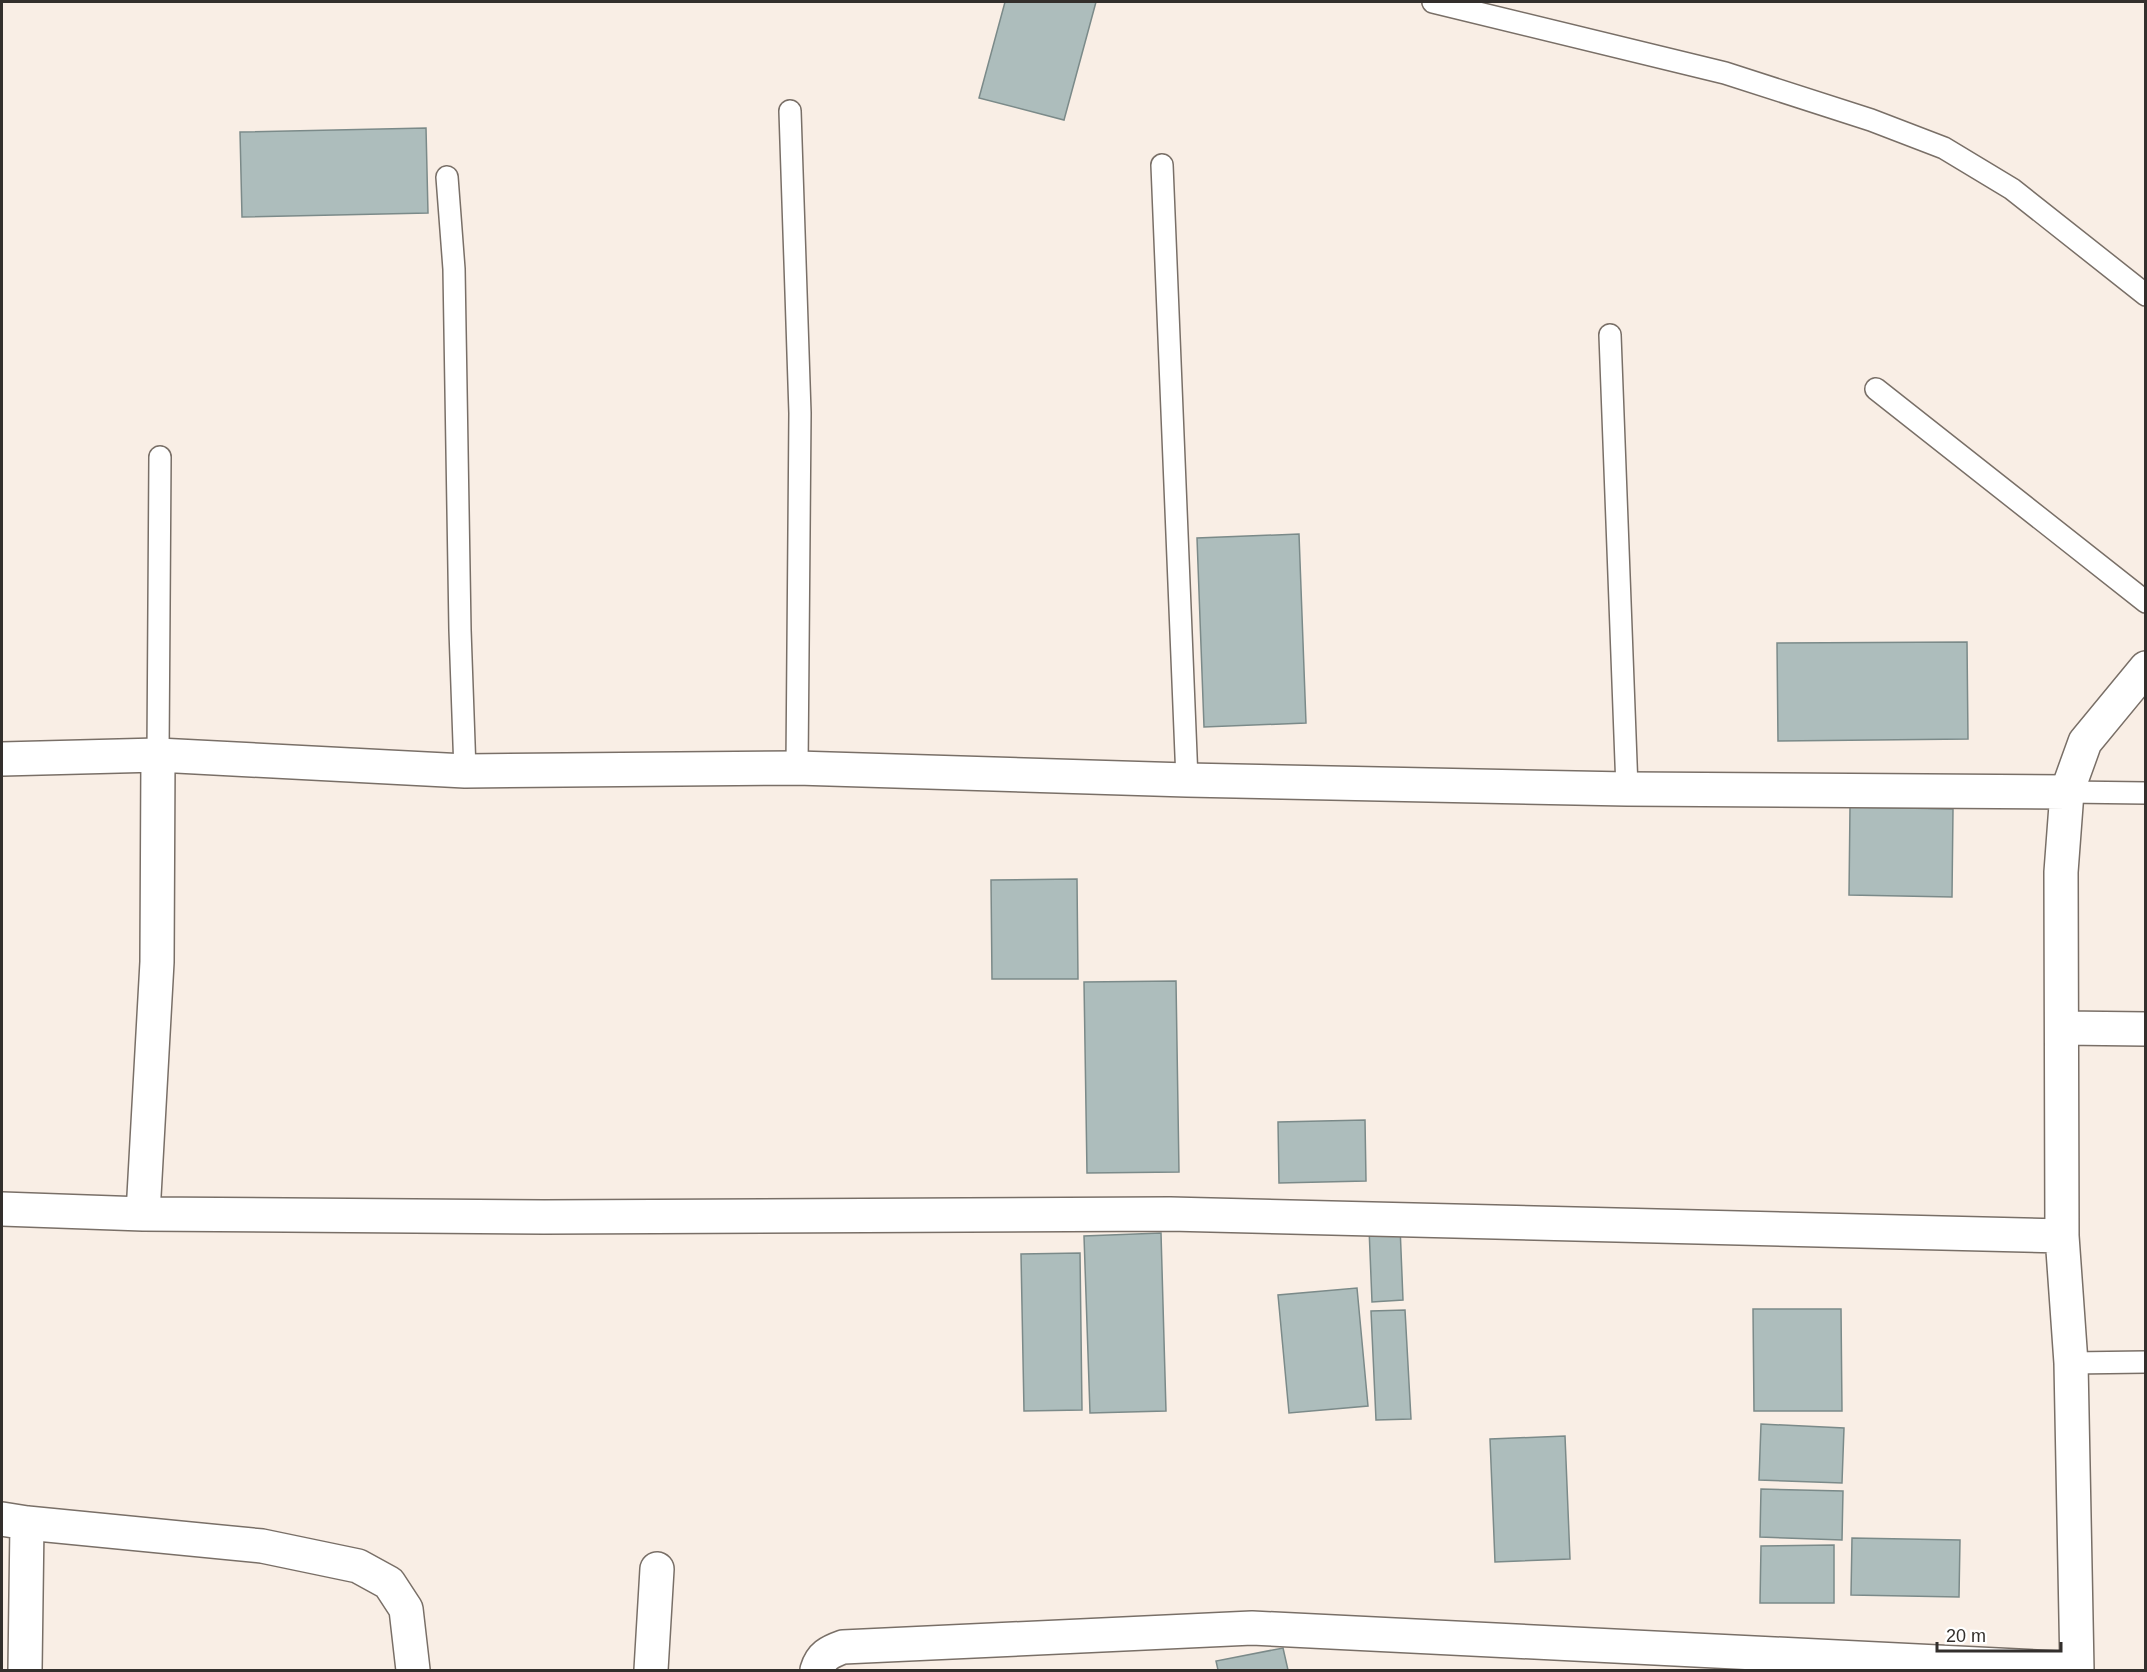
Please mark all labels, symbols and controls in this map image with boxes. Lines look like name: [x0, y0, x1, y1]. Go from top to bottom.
scale bar: [1937, 1615, 2062, 1653]
text: 20 m: [1946, 1626, 1986, 1646]

